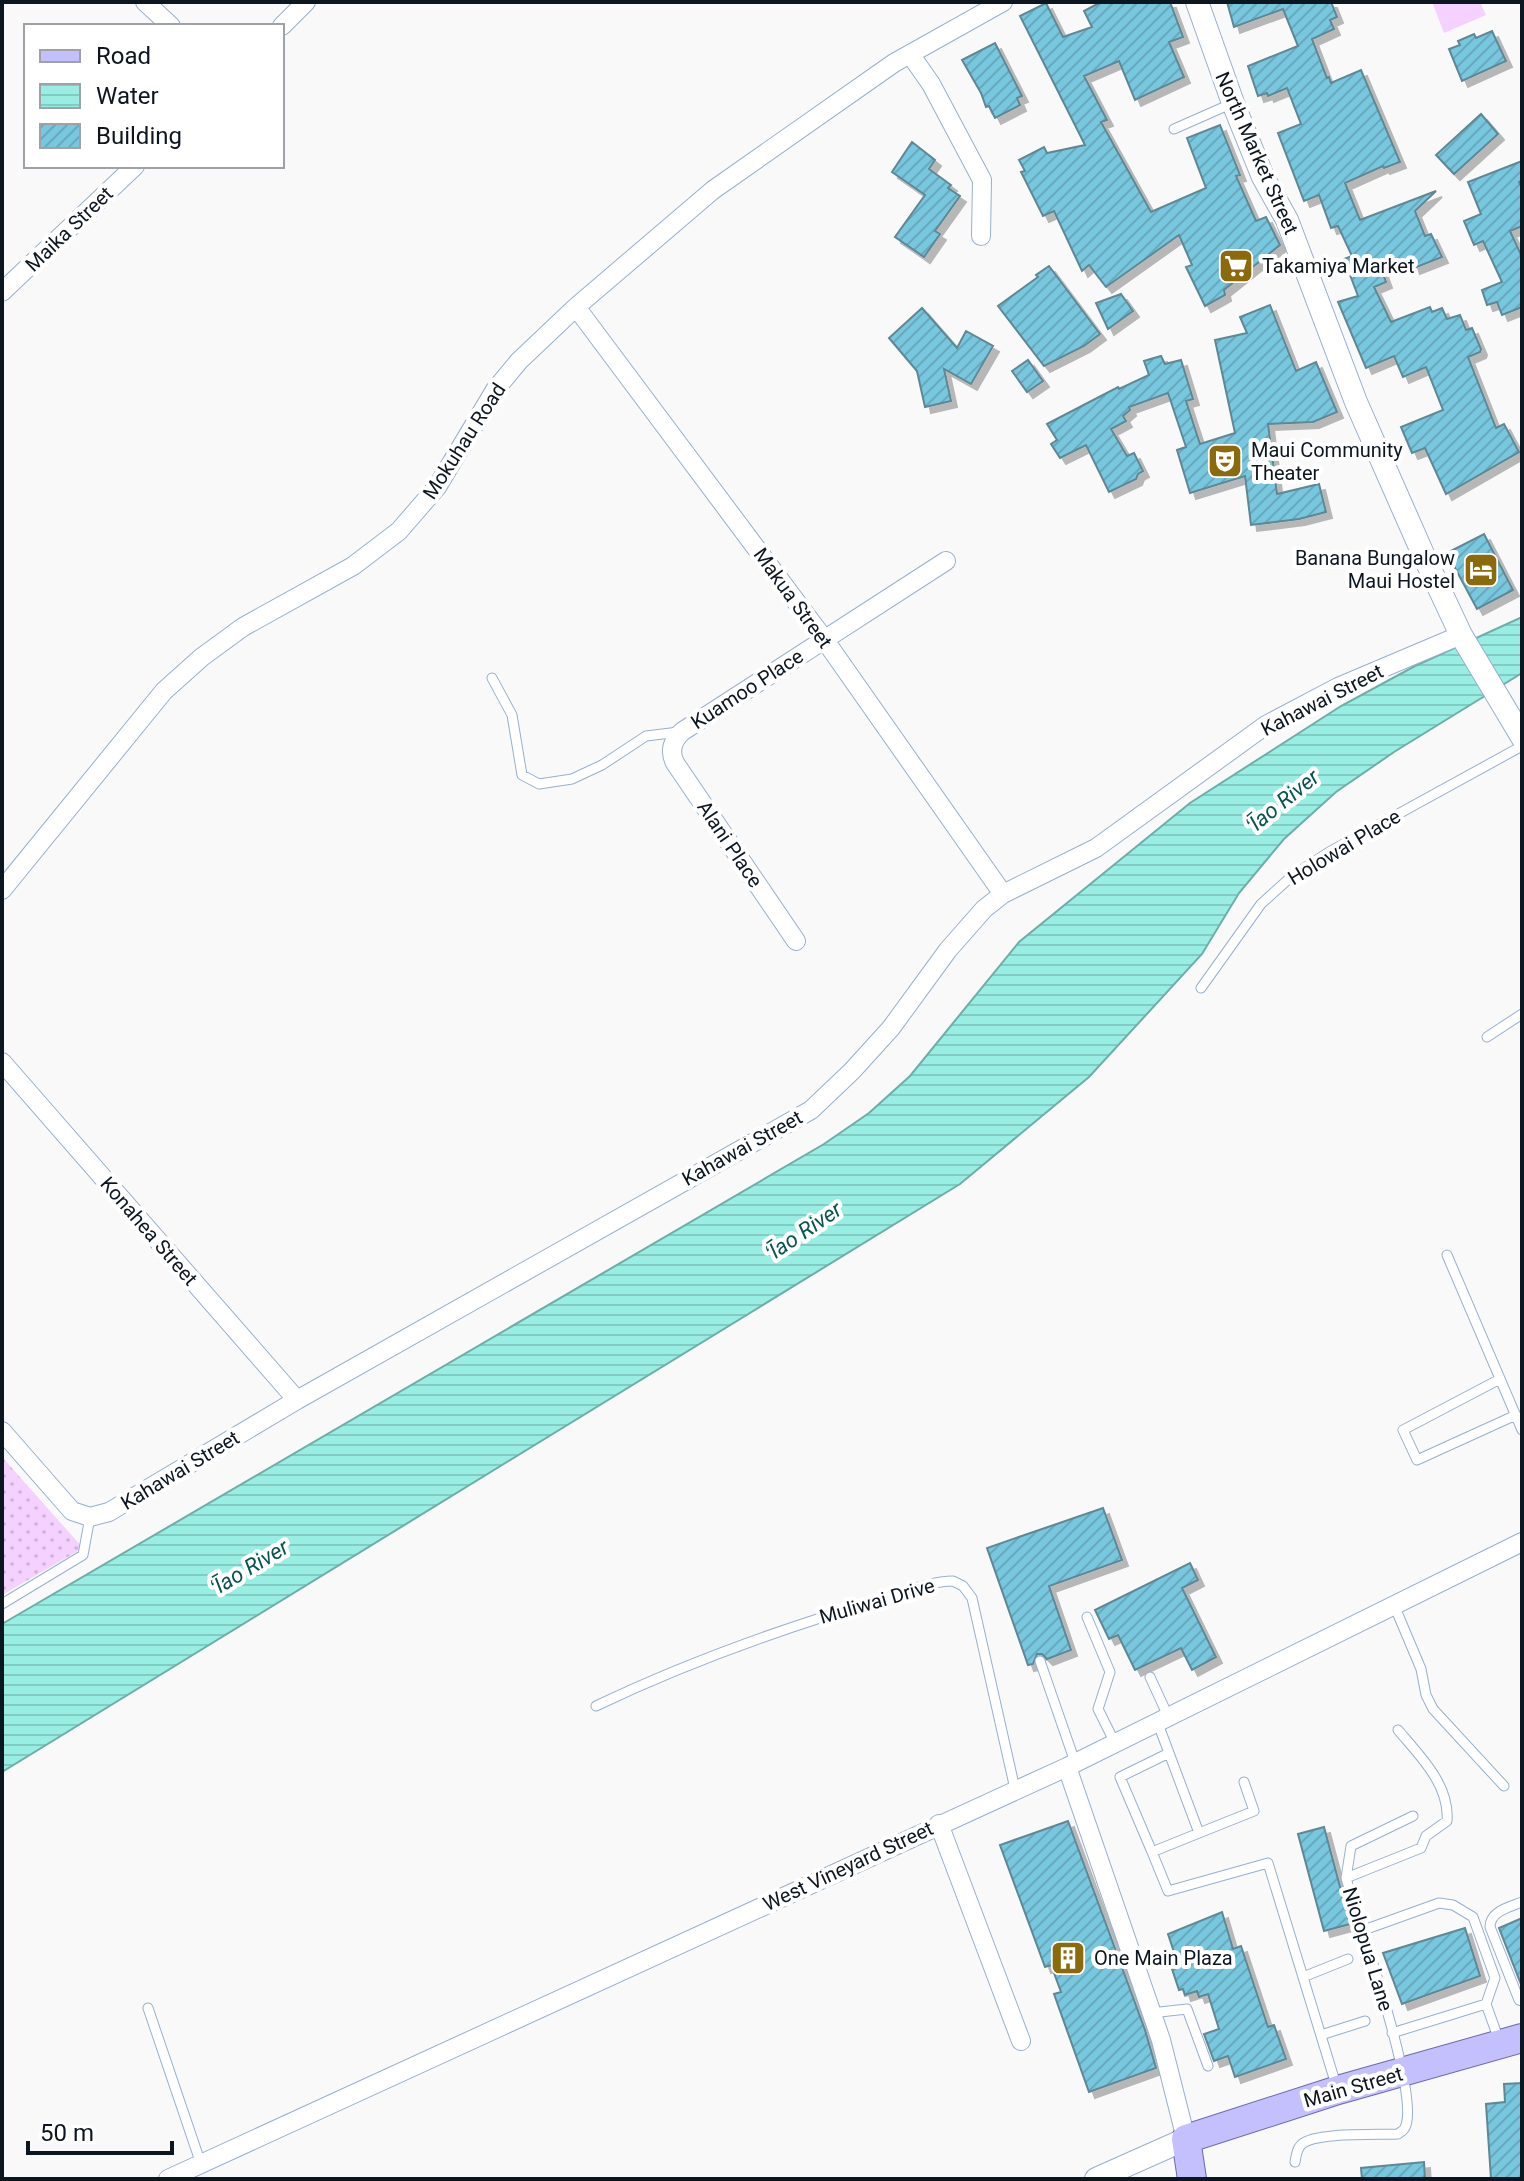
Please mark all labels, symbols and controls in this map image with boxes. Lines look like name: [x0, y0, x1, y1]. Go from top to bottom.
legend: [24, 24, 284, 168]
text: Road: [96, 42, 151, 70]
street label: North Market Street: [1210, 68, 1304, 238]
text: Water: [96, 82, 159, 110]
text: Building: [96, 122, 182, 150]
street label: Maika Street: [20, 181, 118, 277]
supermarket icon: Takamiya Market: [1217, 247, 1255, 285]
place label: Takamiya Market: [1262, 254, 1415, 278]
street label: Mokuhau Road: [417, 378, 511, 504]
place label: Maui Community Theater: [1251, 438, 1403, 485]
theatre icon: Maui Community Theater: [1206, 442, 1244, 480]
street label: Makua Street: [749, 543, 837, 653]
place label: Banana Bungalow Maui Hostel: [1295, 546, 1455, 593]
hotel icon: Banana Bungalow Maui Hostel: [1462, 551, 1500, 589]
street label: Kuamoo Place: [686, 644, 808, 734]
street label: Kahawai Street: [1257, 659, 1387, 741]
water label: ʻĪao River: [1241, 764, 1325, 838]
street label: Alani Place: [692, 796, 768, 892]
street label: Holowai Place: [1283, 804, 1405, 890]
street label: Kahawai Street: [678, 1105, 806, 1191]
street label: Konahea Street: [95, 1172, 203, 1290]
water label: ʻĪao River: [760, 1196, 847, 1266]
street label: Kahawai Street: [116, 1425, 244, 1515]
water label: ʻĪao River: [206, 1534, 294, 1601]
street label: Muliwai Drive: [817, 1573, 937, 1629]
street label: West Vineyard Street: [759, 1816, 937, 1916]
street label: Niolopua Lane: [1338, 1884, 1398, 2014]
building icon: One Main Plaza: [1049, 1939, 1087, 1977]
place label: One Main Plaza: [1094, 1946, 1233, 1970]
street label: Main Street: [1301, 2061, 1405, 2113]
scale bar: [28, 2105, 172, 2155]
text: 50 m: [40, 2119, 94, 2147]

